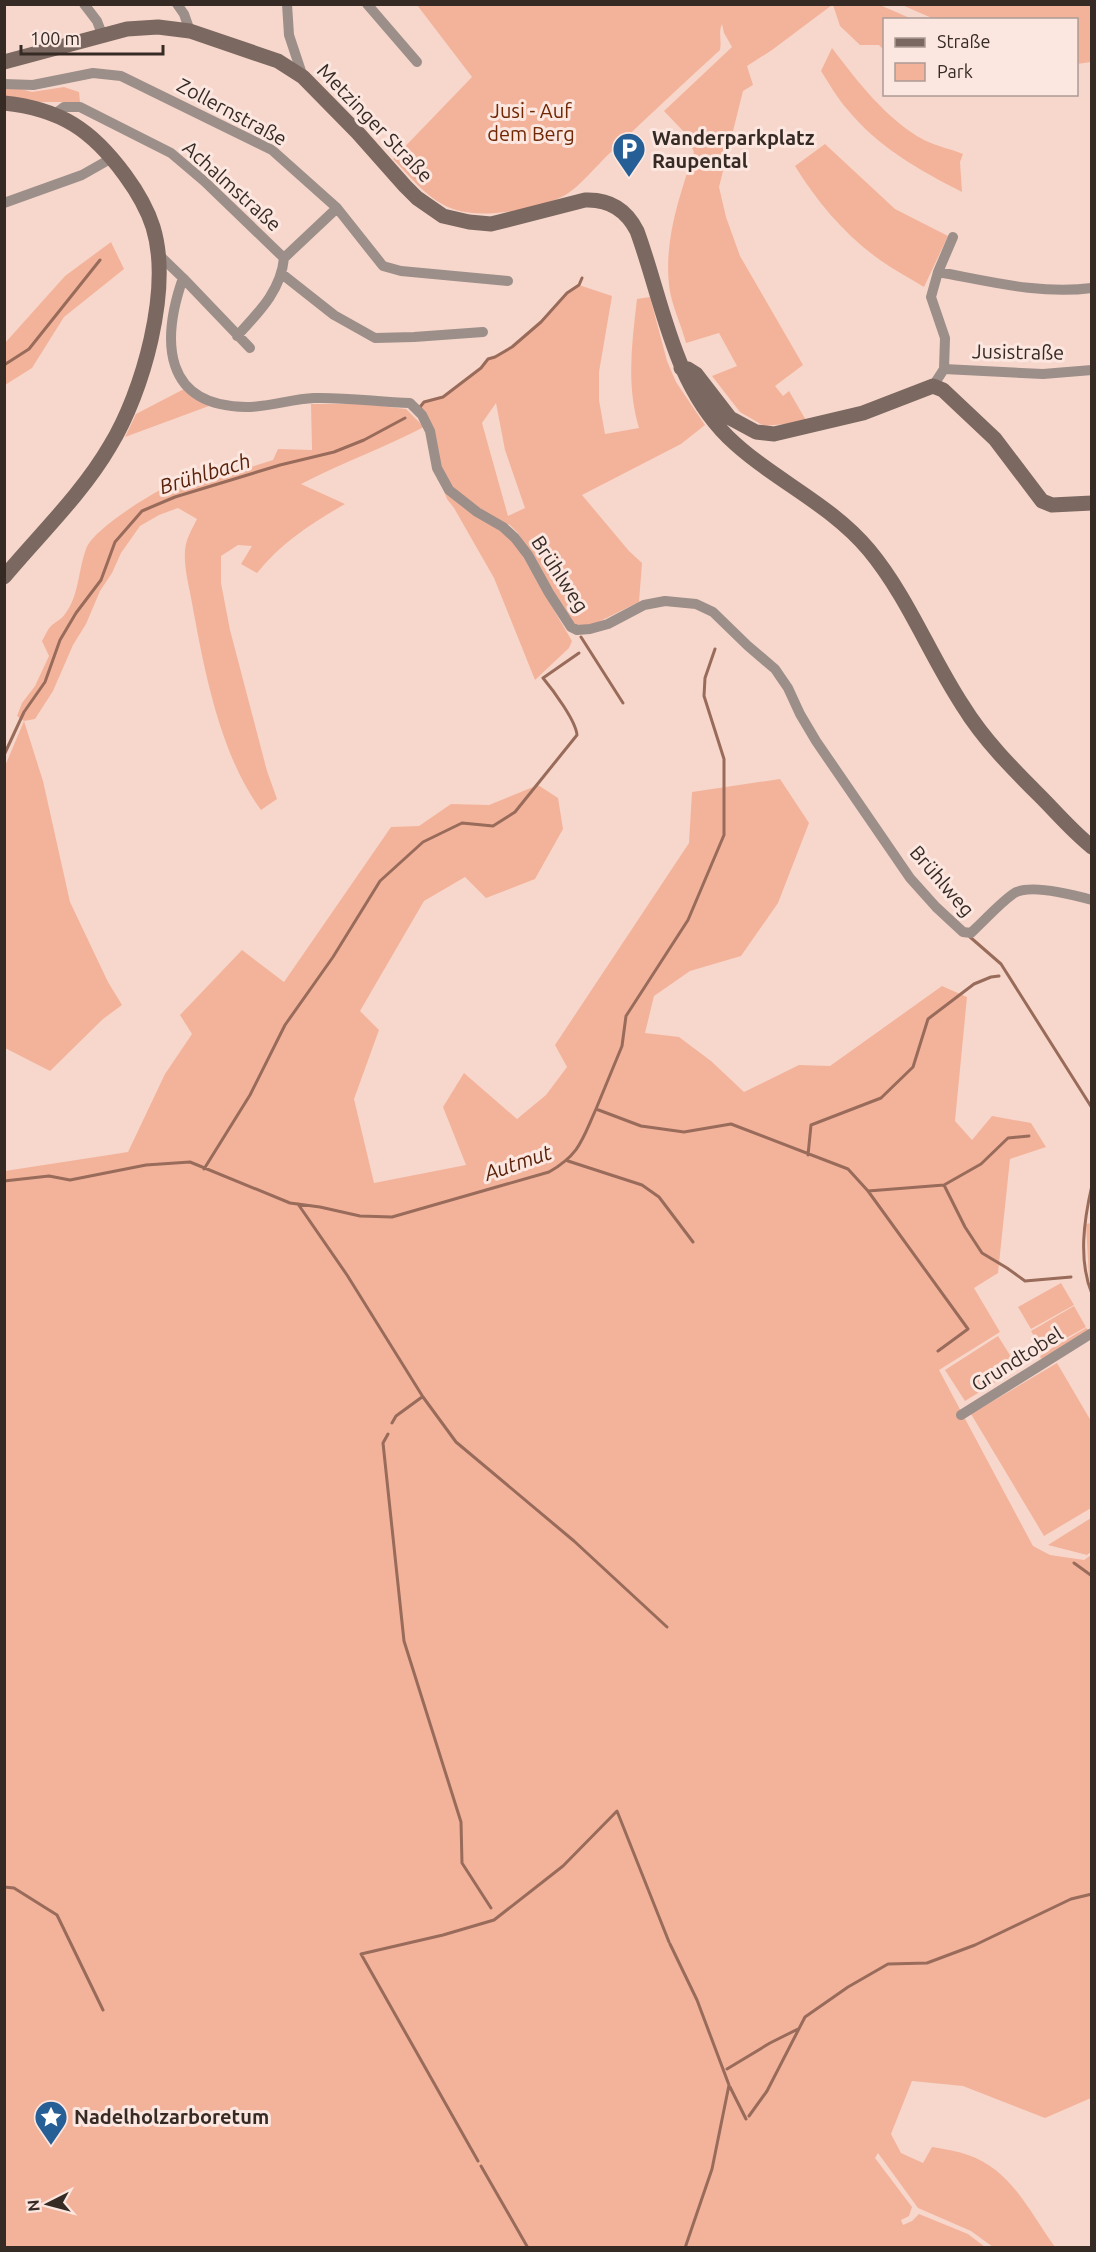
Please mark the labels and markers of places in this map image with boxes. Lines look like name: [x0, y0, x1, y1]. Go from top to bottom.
place label: Wanderparkplatz Raupental: [652, 126, 815, 172]
parking icon: Wanderparkplatz Raupental: [611, 131, 647, 178]
place icon: Nadelholzarboretum: [33, 2099, 69, 2146]
place label: Nadelholzarboretum: [74, 2105, 269, 2128]

